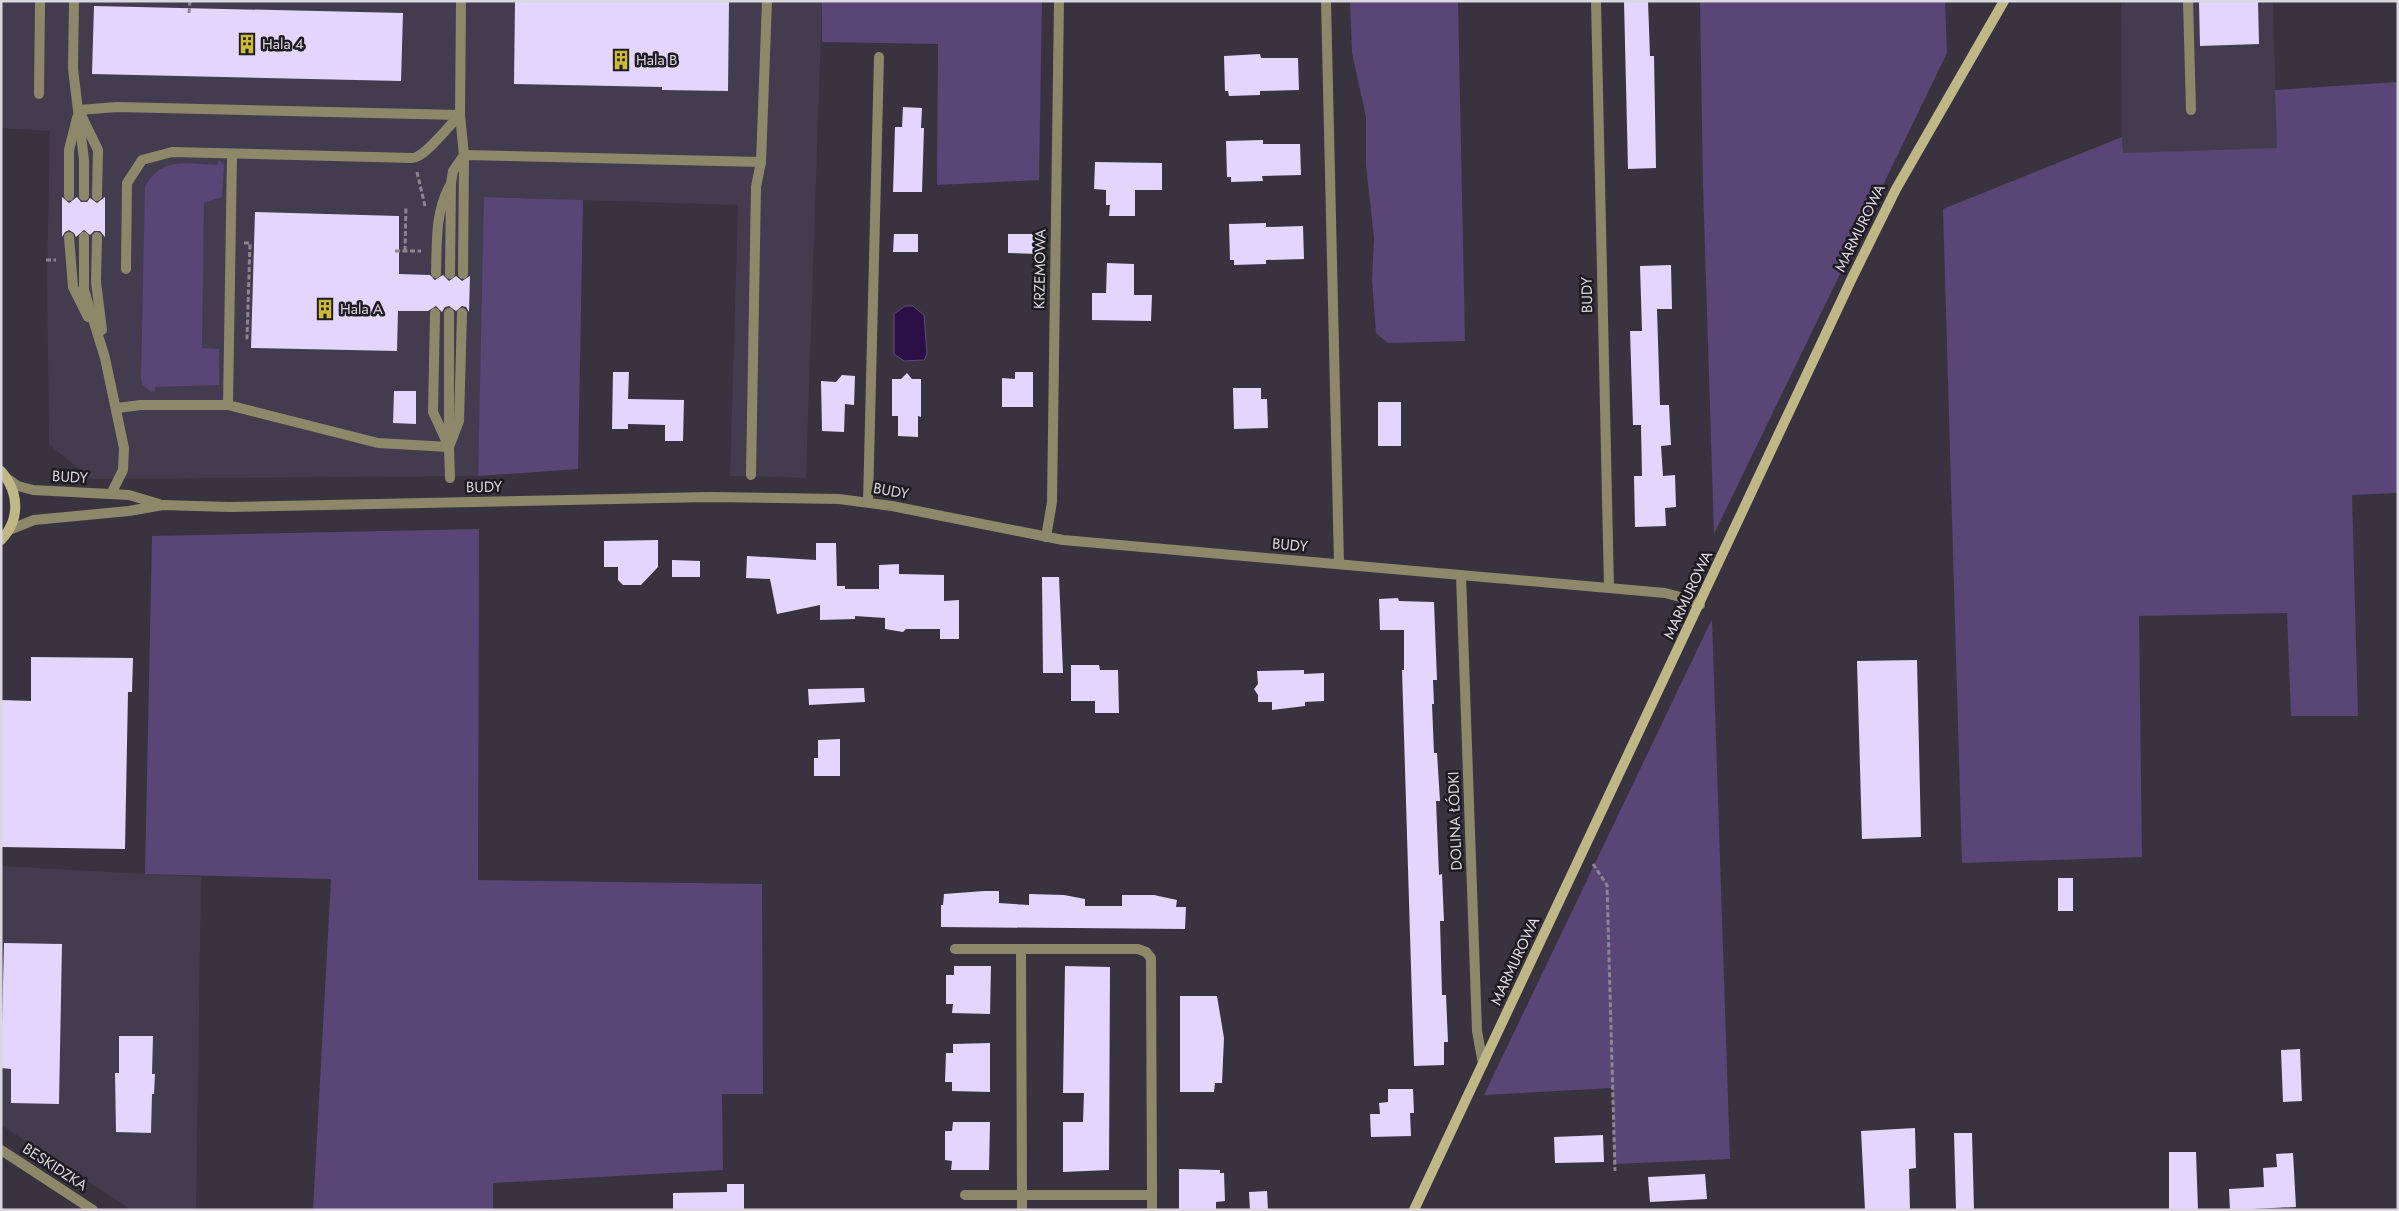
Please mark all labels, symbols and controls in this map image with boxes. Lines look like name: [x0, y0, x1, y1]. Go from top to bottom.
building icon: Hala 4: [236, 33, 258, 55]
place label: Hala 4: [262, 33, 304, 55]
building icon: Hala B: [610, 49, 632, 71]
place label: Hala B: [636, 49, 677, 71]
street label: MARMUROWA: [1829, 180, 1891, 276]
street label: KRZEMOWA: [1028, 229, 1052, 309]
street label: BUDY: [1576, 276, 1598, 313]
building icon: Hala A: [314, 298, 336, 320]
place label: Hala A: [340, 298, 383, 320]
street label: BUDY: [51, 465, 89, 489]
street label: BUDY: [466, 476, 503, 498]
street label: BUDY: [871, 477, 911, 505]
street label: BUDY: [1271, 532, 1309, 558]
street label: MARMUROWA: [1658, 547, 1718, 643]
street label: DOLINA ŁÓDKI: [1442, 771, 1468, 871]
street label: MARMUROWA: [1485, 913, 1545, 1009]
street label: BESKIDZKA: [18, 1138, 92, 1196]

